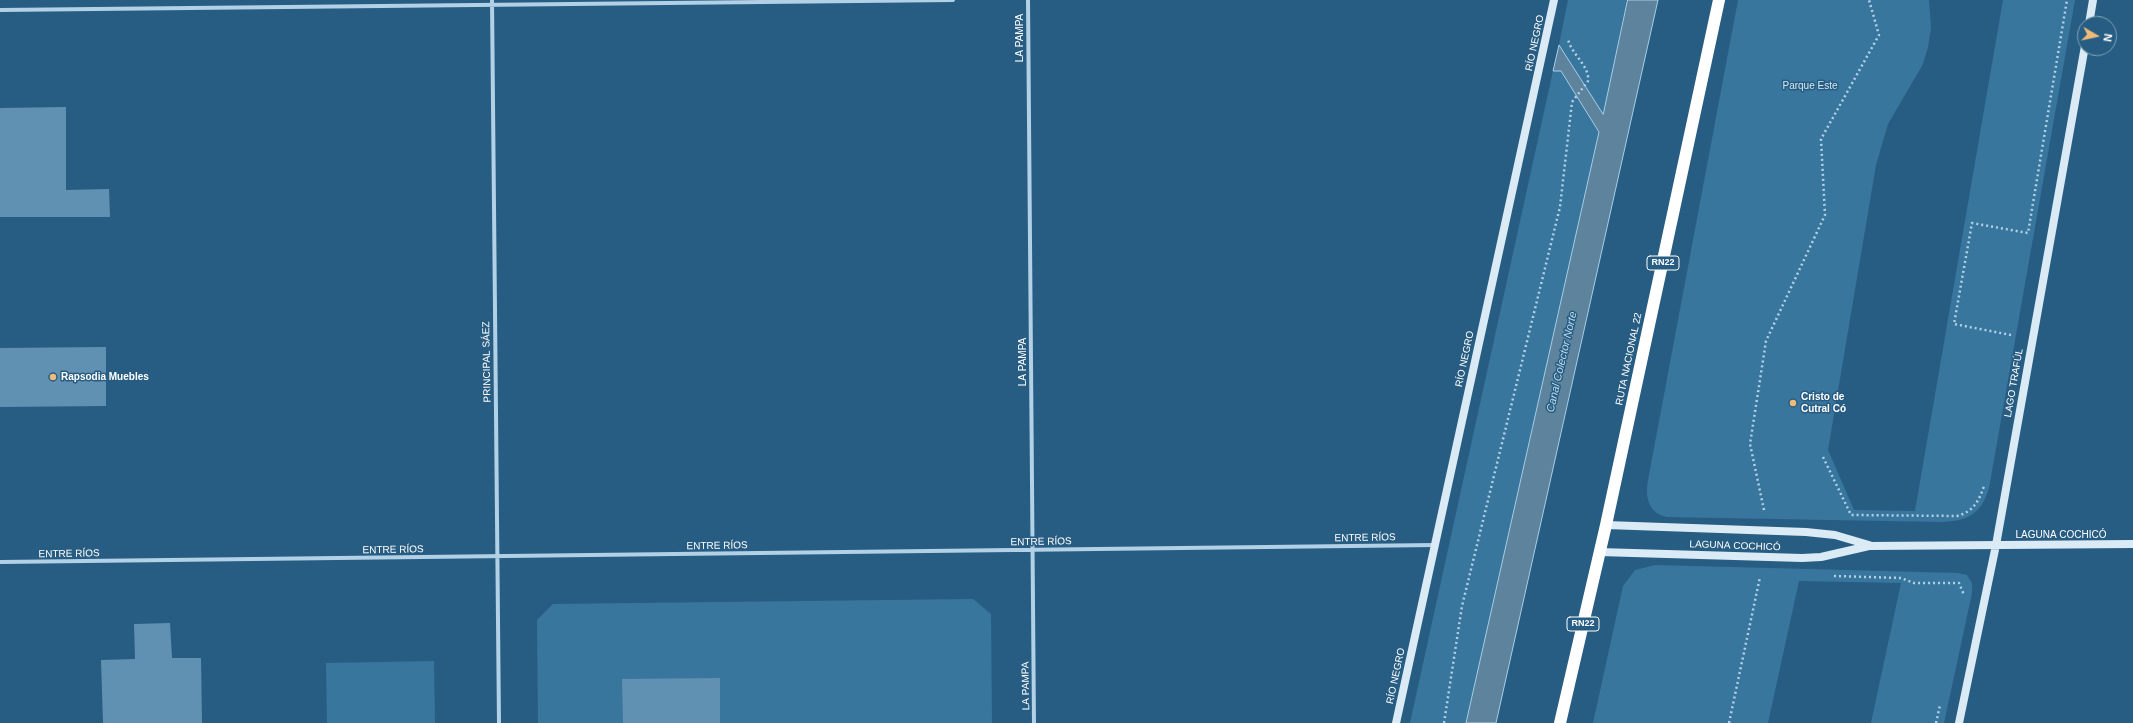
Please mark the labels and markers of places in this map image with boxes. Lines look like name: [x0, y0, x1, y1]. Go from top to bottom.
place label: Rapsodia Muebles: [61, 371, 149, 383]
marker: Rapsodia Muebles: [48, 372, 58, 382]
place label: Cristo de Cutral Có: [1801, 391, 1846, 414]
marker: Cristo de Cutral Có: [1788, 398, 1798, 408]

